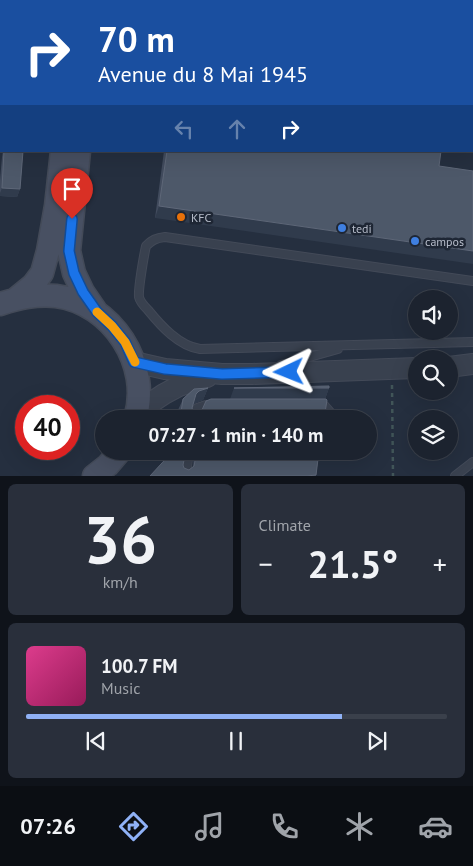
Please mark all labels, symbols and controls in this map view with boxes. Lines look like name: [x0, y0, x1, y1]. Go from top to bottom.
text: 70 m: [98, 16, 175, 62]
icon: right: [15, 20, 80, 85]
text: Avenue du 8 Mai 1945: [98, 60, 308, 88]
icon: left: [170, 115, 198, 143]
icon: ahead: [223, 115, 251, 143]
icon: right: [276, 115, 304, 143]
pin: [51, 168, 93, 219]
icon: arrive: [58, 175, 86, 203]
place label: KFC: [191, 210, 212, 225]
marker: KFC: [175, 211, 187, 223]
place label: tedi: [352, 221, 372, 236]
marker: tedi: [336, 222, 348, 234]
place label: campos: [425, 234, 464, 249]
marker: campos: [409, 235, 421, 247]
map controls: [408, 290, 458, 460]
button: sound: [408, 290, 458, 340]
position arrow: [262, 345, 314, 397]
button: search: [408, 350, 458, 400]
speed limit sign: 40: [15, 395, 80, 460]
button: layers: [408, 410, 458, 460]
text: 07:27 · 1 min · 140 m: [149, 423, 323, 447]
text: 36: [83, 497, 157, 581]
text: Climate: [259, 515, 311, 535]
text: 21.5°: [307, 539, 398, 588]
text: −: [259, 545, 273, 582]
text: +: [433, 545, 447, 582]
text: km/h: [103, 572, 138, 592]
text: 100.7 FM: [101, 654, 177, 678]
text: Music: [101, 678, 141, 698]
icon: previous: [82, 727, 110, 755]
icon: pause: [222, 727, 250, 755]
icon: next: [363, 727, 391, 755]
icon: directions: [116, 809, 151, 844]
icon: music: [192, 809, 227, 844]
icon: phone: [267, 809, 302, 844]
icon: climate: [342, 809, 377, 844]
icon: car: [418, 809, 453, 844]
text: 07:26: [20, 812, 76, 840]

